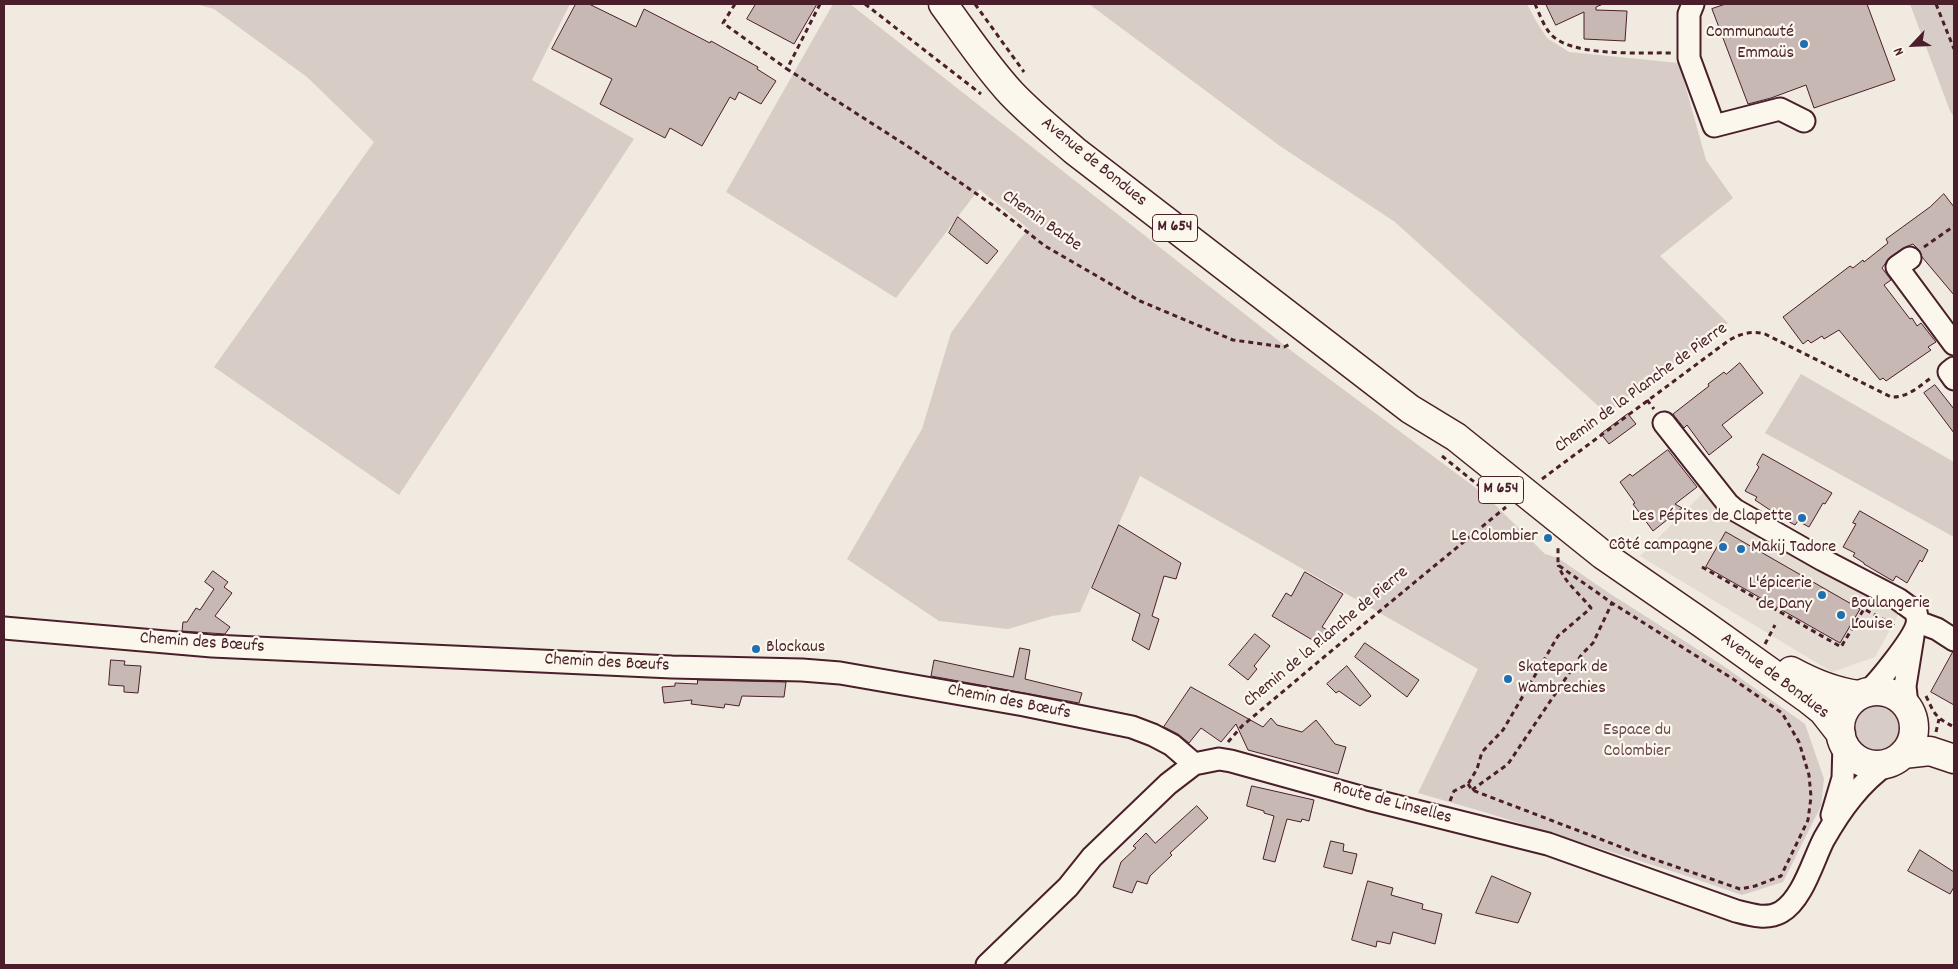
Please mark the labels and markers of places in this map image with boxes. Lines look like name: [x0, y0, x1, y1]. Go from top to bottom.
place label: Communauté Emmaüs: [1706, 23, 1794, 66]
marker: Communauté Emmaüs: [1798, 38, 1810, 50]
place label: Les Pépites de Clapette: [1632, 507, 1792, 529]
marker: Les Pépites de Clapette: [1796, 512, 1808, 524]
place label: Le Colombier: [1451, 527, 1538, 549]
marker: Le Colombier: [1542, 532, 1554, 544]
place label: Côté campagne: [1609, 536, 1713, 558]
place label: Makij Tadore: [1751, 538, 1836, 560]
marker: Côté campagne: [1717, 541, 1729, 553]
marker: Makij Tadore: [1735, 543, 1747, 555]
place label: L'épicerie de Dany: [1749, 574, 1812, 616]
marker: L'épicerie de Dany: [1816, 589, 1828, 601]
place label: Boulangerie Louise: [1851, 594, 1930, 636]
marker: Boulangerie Louise: [1835, 609, 1847, 621]
place label: Blockaus: [766, 638, 825, 660]
marker: Blockaus: [750, 643, 762, 655]
place label: Skatepark de Wambrechies: [1518, 658, 1608, 701]
marker: Skatepark de Wambrechies: [1502, 673, 1514, 685]

